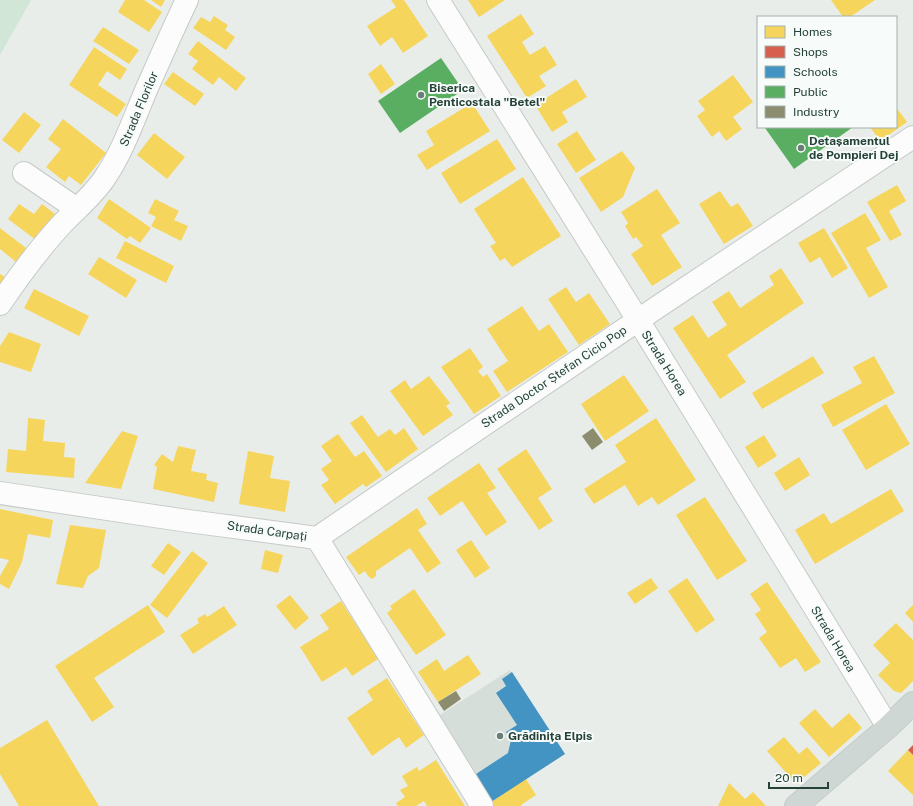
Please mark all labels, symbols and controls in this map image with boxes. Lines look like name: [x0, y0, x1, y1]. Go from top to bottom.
legend: [757, 16, 897, 128]
text: Homes: [793, 25, 832, 39]
text: Shops: [793, 45, 828, 59]
text: Schools: [793, 65, 838, 79]
street label: Strada Florilor: [117, 69, 161, 149]
place label: Biserica Penticostala "Betel": [429, 81, 546, 109]
text: Public: [793, 85, 828, 99]
marker: Biserica Penticostala "Betel": [416, 90, 426, 100]
text: Industry: [793, 105, 840, 119]
place label: Detașamentul de Pompieri Dej: [809, 134, 898, 162]
marker: Detașamentul de Pompieri Dej: [796, 143, 806, 153]
street label: Strada Doctor Ștefan Cicio Pop: [479, 323, 629, 431]
street label: Strada Horea: [638, 328, 690, 398]
street label: Strada Carpați: [226, 518, 308, 544]
street label: Strada Horea: [808, 604, 858, 674]
place label: Grădinița Elpis: [508, 729, 592, 743]
marker: Grădinița Elpis: [495, 731, 505, 741]
scale bar: [769, 764, 828, 790]
text: 20 m: [775, 771, 803, 785]

